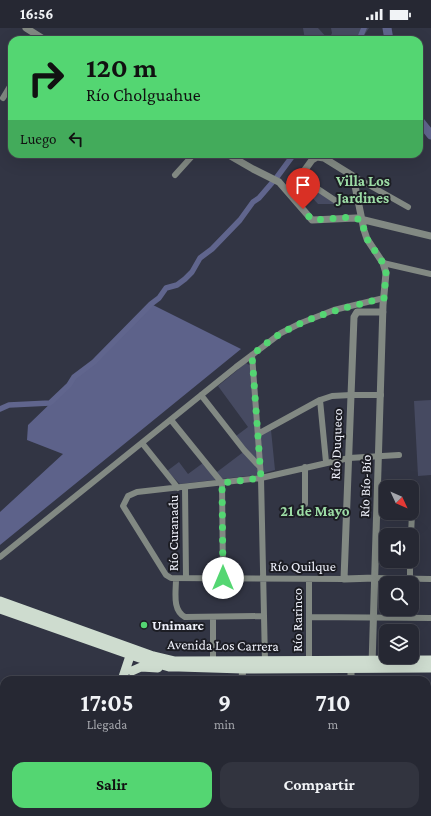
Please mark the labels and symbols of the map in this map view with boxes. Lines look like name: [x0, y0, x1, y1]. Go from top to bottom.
pin: [286, 168, 320, 209]
district label: Villa Los Jardines: [335, 173, 390, 206]
street label: Río Duqueco: [327, 408, 345, 480]
street label: Río Bío-Bío: [356, 454, 374, 518]
north arrow: [379, 480, 419, 520]
street label: Río Curanadu: [165, 494, 181, 571]
district label: 21 de Mayo: [280, 503, 350, 519]
position arrow: [202, 557, 244, 599]
street label: Río Quilque: [270, 558, 336, 574]
street label: Río Rarinco: [289, 588, 305, 652]
place label: Unimarc: [152, 617, 205, 633]
marker: Unimarc: [139, 620, 149, 630]
street label: Avenida Los Carrera: [167, 636, 279, 654]

